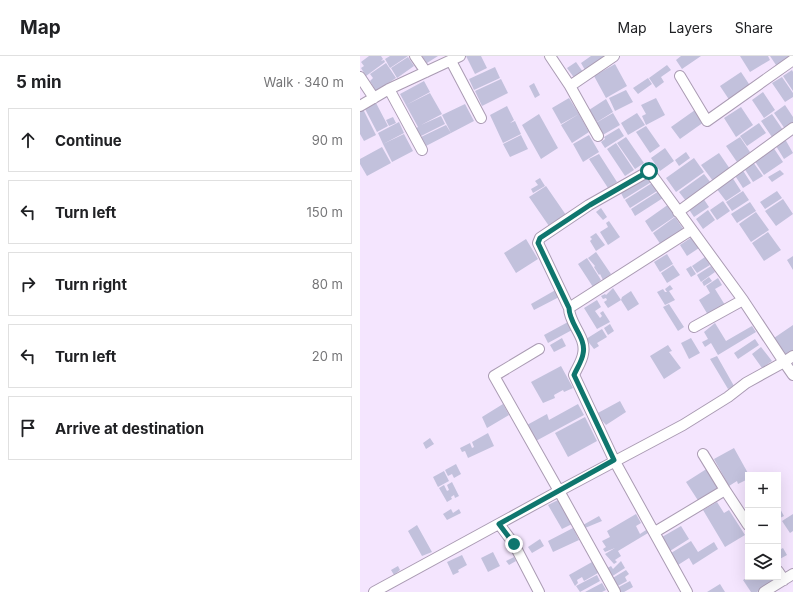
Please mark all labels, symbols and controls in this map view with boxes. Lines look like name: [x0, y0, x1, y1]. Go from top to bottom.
text: Map: [20, 16, 61, 39]
text: Map: [618, 19, 647, 36]
text: Layers: [669, 19, 713, 36]
text: Share: [735, 19, 773, 36]
text: 5 min: [16, 72, 62, 92]
text: Walk · 340 m: [264, 74, 344, 90]
icon: ahead: [17, 129, 39, 151]
text: Continue: [55, 131, 122, 150]
text: 90 m: [312, 132, 343, 148]
route start: [640, 162, 658, 180]
icon: left: [17, 201, 39, 223]
text: Turn left: [55, 203, 116, 222]
text: 150 m: [307, 204, 343, 220]
icon: right: [17, 273, 39, 295]
text: Turn right: [55, 275, 127, 294]
text: 80 m: [312, 276, 343, 292]
icon: left: [17, 345, 39, 367]
text: Turn left: [55, 347, 116, 366]
text: 20 m: [312, 348, 343, 364]
icon: arrive: [17, 417, 39, 439]
text: Arrive at destination: [55, 419, 204, 438]
map controls: [745, 472, 781, 580]
button: +: [745, 472, 781, 508]
button: −: [745, 508, 781, 544]
route end: [505, 535, 523, 553]
button: layers: [745, 544, 781, 580]

